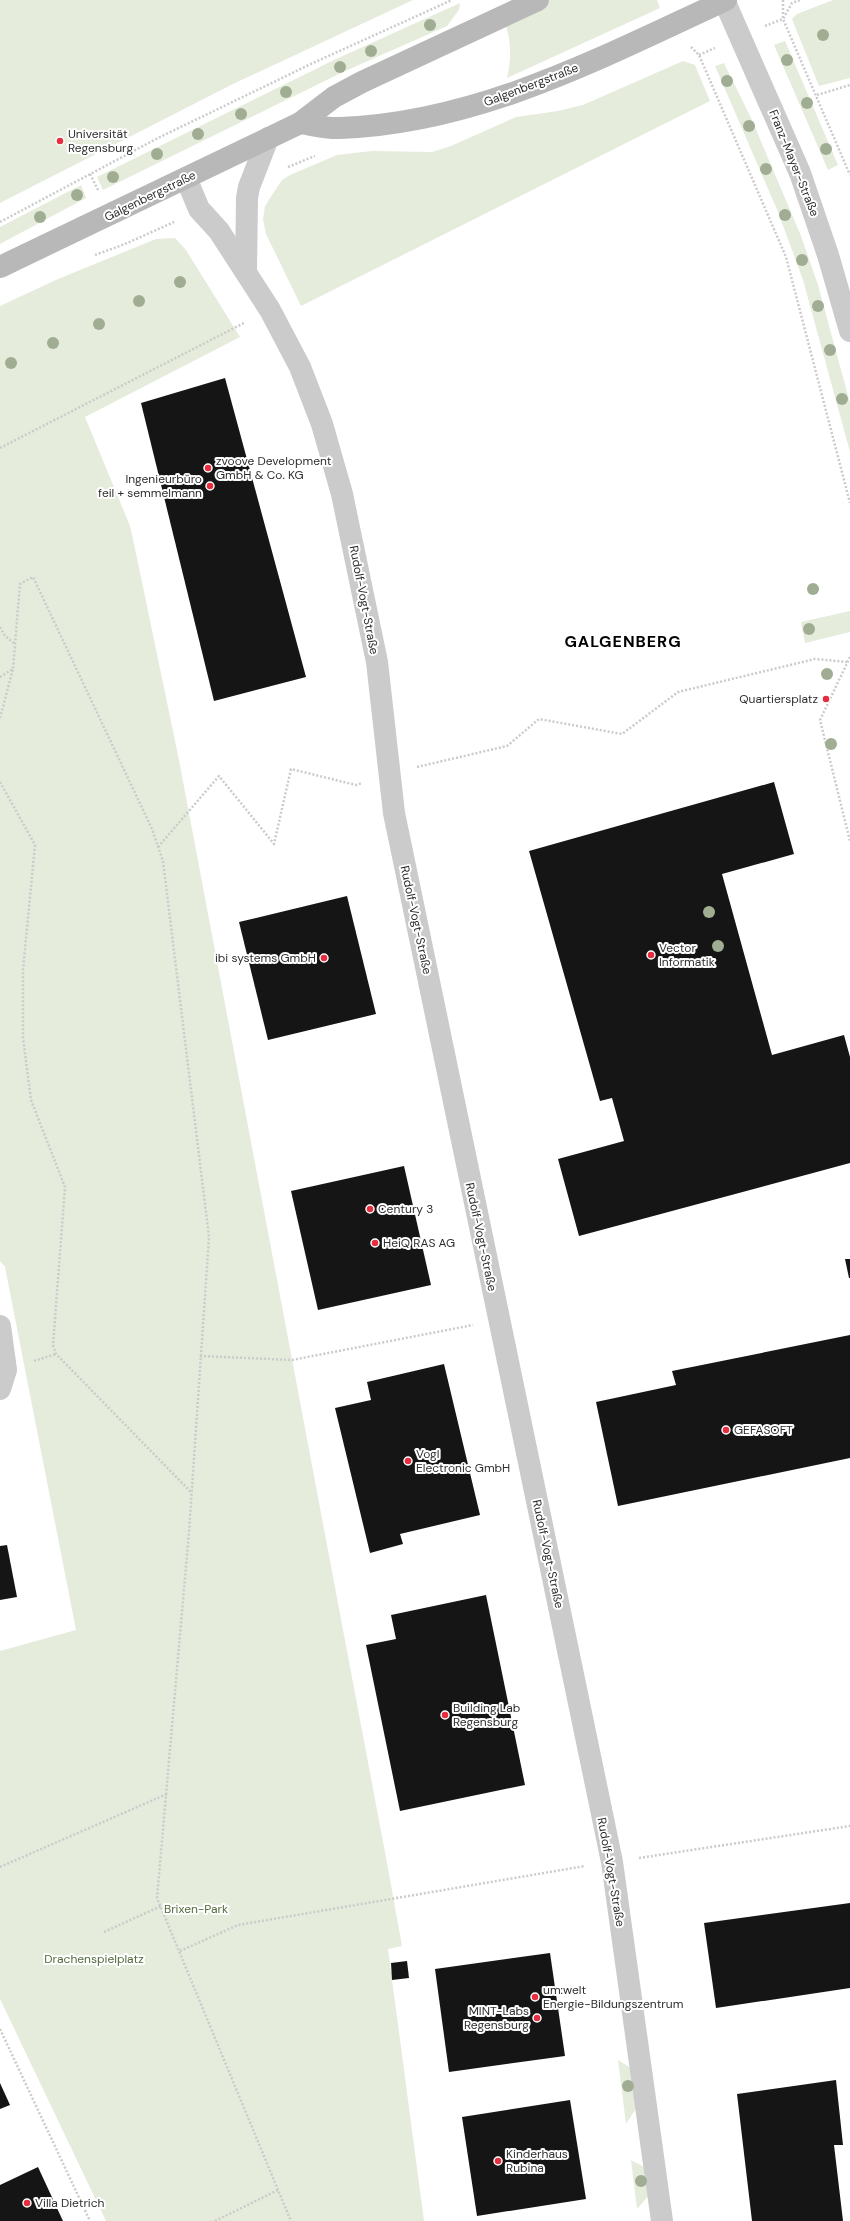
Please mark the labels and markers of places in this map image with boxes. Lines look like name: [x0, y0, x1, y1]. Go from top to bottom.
place label: Universität Regensburg: [68, 126, 133, 156]
marker: Universität Regensburg: [55, 136, 65, 146]
place label: zvoove Development GmbH & Co. KG: [216, 453, 332, 483]
marker: zvoove Development GmbH & Co. KG: [203, 463, 213, 473]
place label: Ingenieurbüro feil + semmelmann: [98, 471, 202, 501]
marker: Ingenieurbüro feil + semmelmann: [205, 481, 215, 491]
place label: Quartiersplatz: [739, 691, 818, 707]
marker: Quartiersplatz: [821, 694, 831, 704]
place label: Vector Informatik: [659, 940, 715, 970]
place label: ibi systems GmbH: [215, 950, 316, 966]
marker: Vector Informatik: [646, 950, 656, 960]
marker: ibi systems GmbH: [319, 953, 329, 963]
place label: Century 3: [378, 1201, 433, 1217]
marker: Century 3: [365, 1204, 375, 1214]
place label: HeiQ RAS AG: [383, 1235, 455, 1251]
marker: HeiQ RAS AG: [370, 1238, 380, 1248]
place label: GEFASOFT: [734, 1422, 793, 1438]
marker: GEFASOFT: [721, 1425, 731, 1435]
place label: Vogl Electronic GmbH: [416, 1446, 510, 1476]
marker: Vogl Electronic GmbH: [403, 1456, 413, 1466]
place label: Building Lab Regensburg: [453, 1700, 520, 1730]
marker: Building Lab Regensburg: [440, 1710, 450, 1720]
place label: um:welt Energie-Bildungszentrum: [543, 1982, 683, 2012]
marker: um:welt Energie-Bildungszentrum: [530, 1992, 540, 2002]
place label: MINT-Labs Regensburg: [464, 2003, 529, 2033]
marker: MINT-Labs Regensburg: [532, 2013, 542, 2023]
place label: Kinderhaus Rubina: [506, 2146, 568, 2176]
marker: Kinderhaus Rubina: [493, 2156, 503, 2166]
place label: Villa Dietrich: [35, 2195, 105, 2211]
marker: Villa Dietrich: [22, 2198, 32, 2208]

